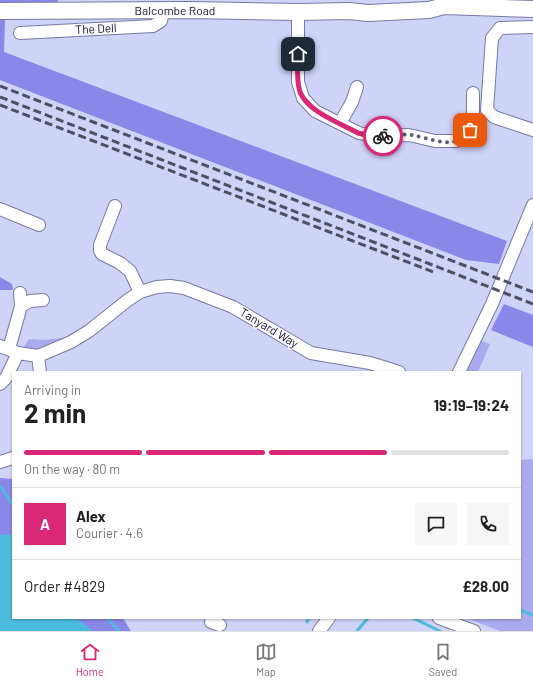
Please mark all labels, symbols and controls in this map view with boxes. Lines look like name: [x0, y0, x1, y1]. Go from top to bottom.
street label: Balcombe Road: [135, 3, 215, 17]
street label: The Dell: [75, 20, 117, 36]
pin: [281, 37, 315, 71]
icon: home: [287, 43, 309, 65]
pin: [453, 113, 487, 147]
courier: [363, 116, 403, 156]
icon: bag: [459, 119, 481, 141]
icon: bike: [372, 125, 394, 147]
street label: Tanyard Way: [238, 304, 302, 350]
text: Arriving in: [24, 382, 81, 398]
text: 19:19–19:24: [434, 396, 509, 414]
text: 2 min: [24, 397, 86, 428]
text: On the way · 80 m: [24, 461, 120, 477]
button: chat: [415, 503, 457, 545]
button: phone: [467, 503, 509, 545]
text: Alex: [76, 507, 106, 525]
text: A: [40, 515, 50, 533]
text: Courier · 4.6: [76, 525, 143, 541]
text: Order #4829: [24, 577, 105, 595]
text: £28.00: [463, 577, 509, 595]
tab: Home: [76, 641, 104, 678]
tab: Map: [255, 641, 277, 678]
tab: Saved: [428, 641, 457, 678]

